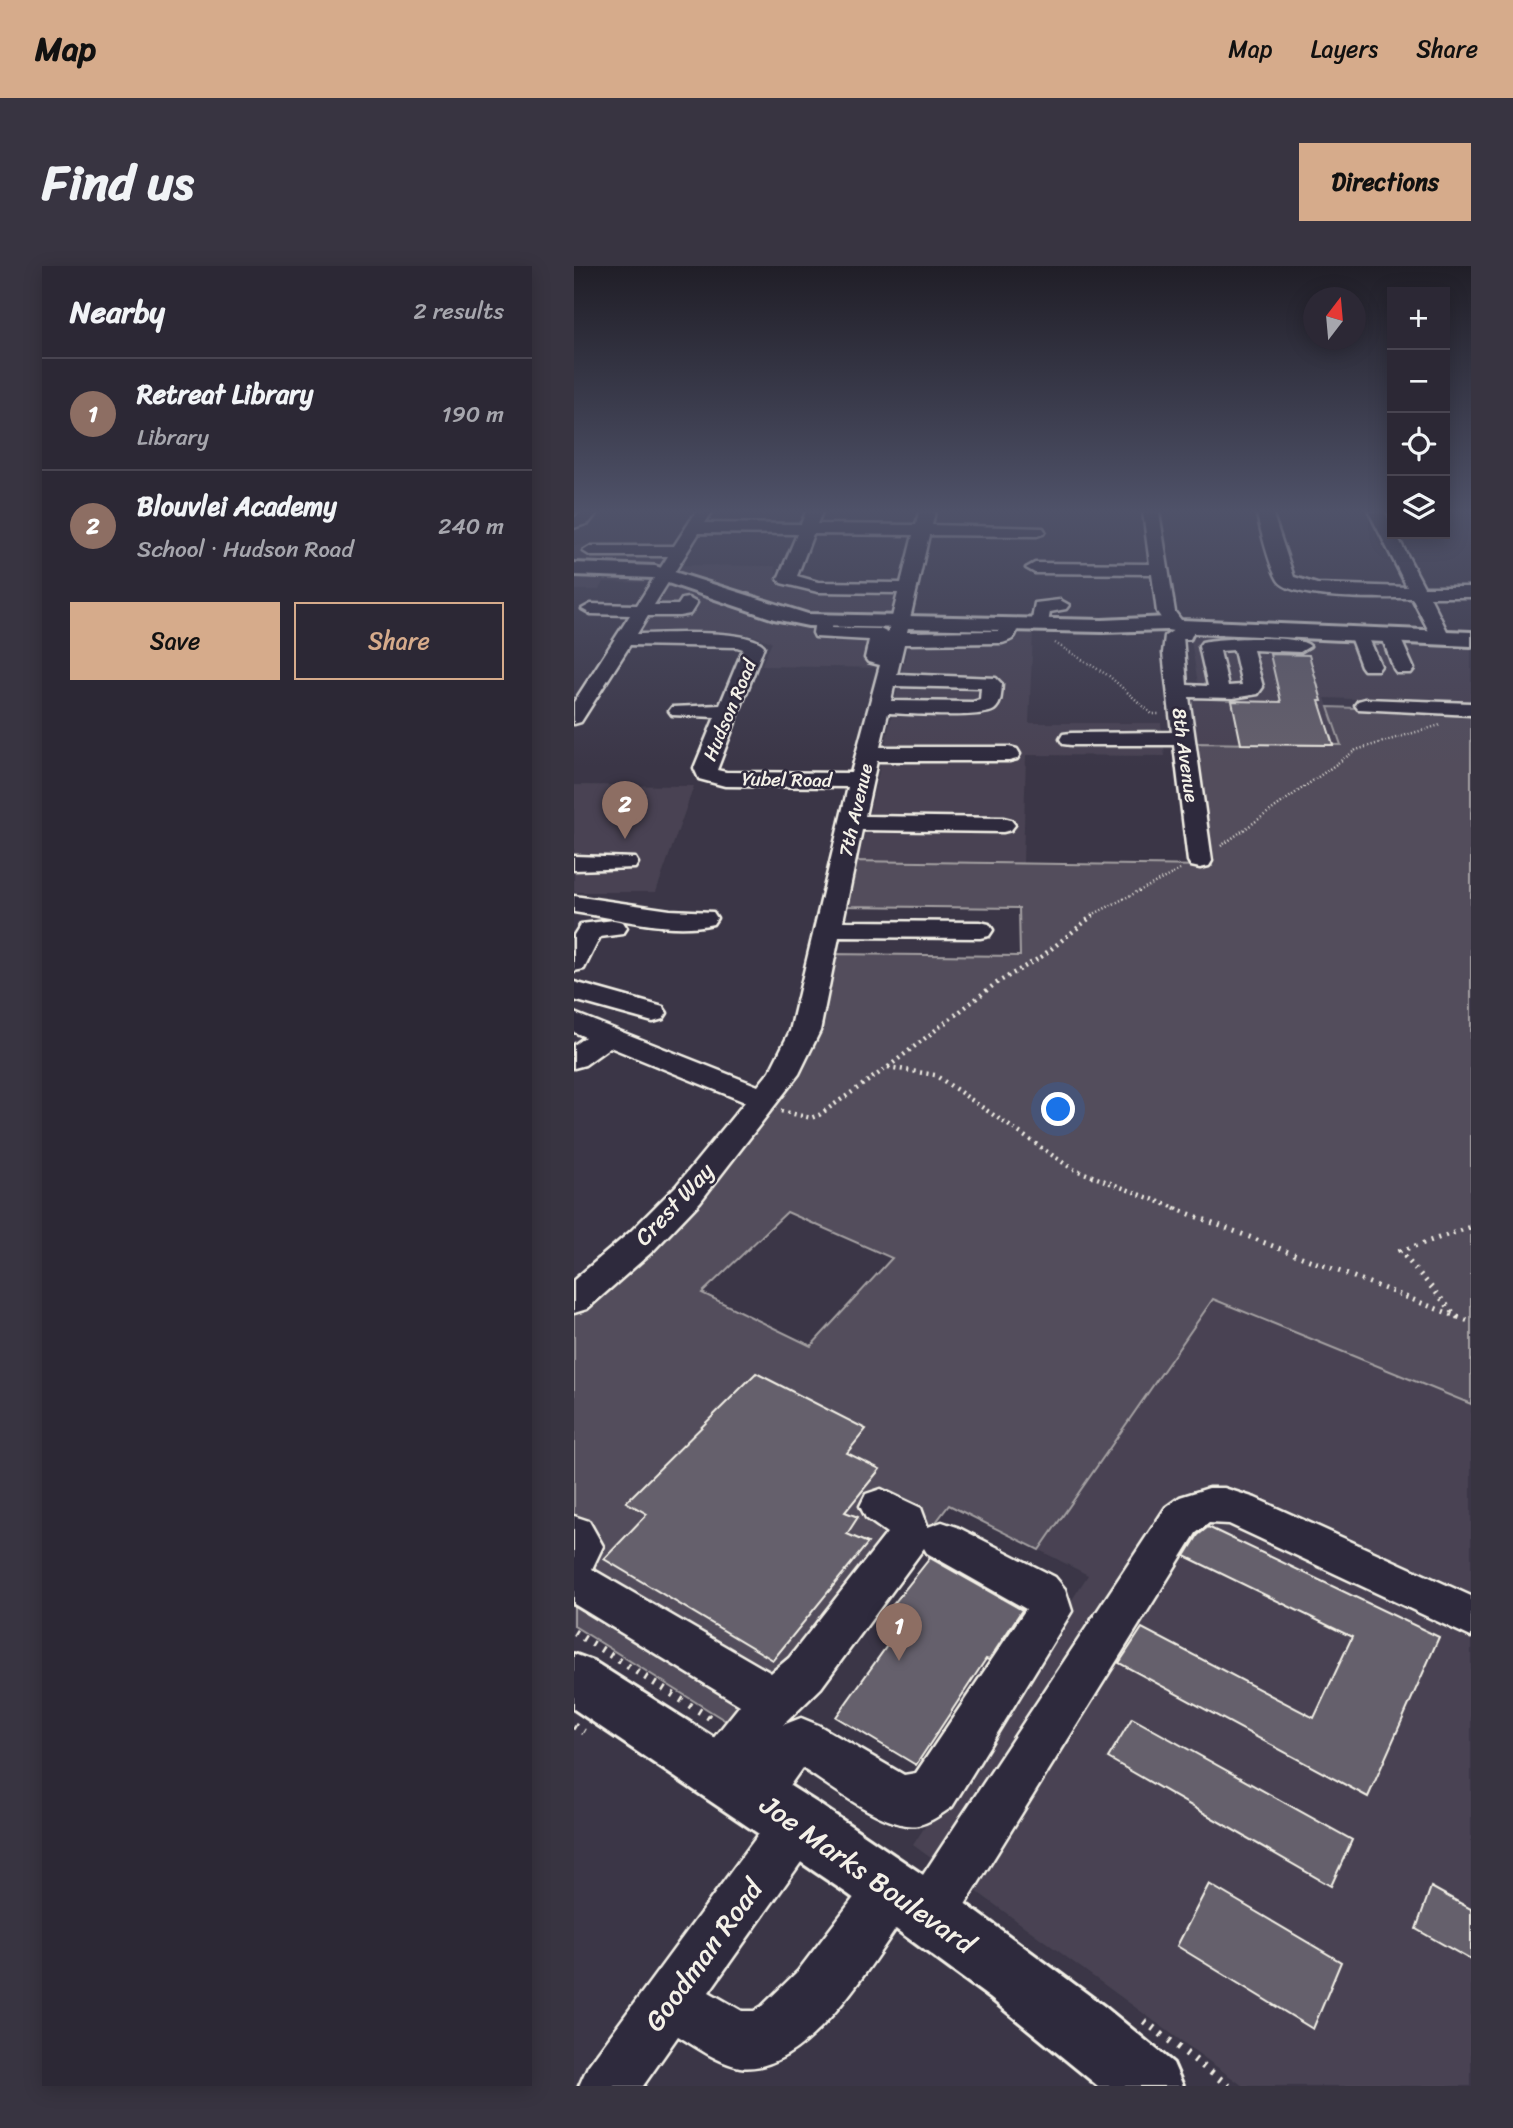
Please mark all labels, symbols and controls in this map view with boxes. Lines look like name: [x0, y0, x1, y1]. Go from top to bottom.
text: Map: [35, 20, 96, 78]
text: Map: [1228, 28, 1273, 70]
text: Layers: [1311, 28, 1378, 70]
text: Share: [1416, 28, 1478, 70]
text: Find us: [42, 139, 194, 226]
button: Directions: [1299, 143, 1471, 221]
text: Nearby: [70, 285, 165, 339]
north arrow: [1303, 287, 1366, 350]
map controls: [1387, 287, 1450, 539]
button: +: [1387, 287, 1450, 350]
text: 2 results: [413, 291, 504, 332]
button: −: [1387, 350, 1450, 413]
text: Retreat Library: [137, 371, 313, 417]
text: 1: [88, 394, 98, 435]
text: 190 m: [442, 394, 504, 435]
button: locate: [1387, 413, 1450, 476]
text: Library: [137, 417, 209, 458]
button: layers: [1387, 476, 1450, 539]
text: Blouvlei Academy: [137, 483, 337, 529]
text: 2: [86, 506, 100, 547]
text: 240 m: [438, 506, 504, 547]
text: School · Hudson Road: [137, 529, 354, 570]
button: Save: [70, 602, 280, 680]
button: Share: [294, 602, 504, 680]
street label: Hudson Road: [693, 652, 766, 766]
street label: 8th Avenue: [1163, 706, 1208, 805]
street label: 7th Avenue: [829, 760, 882, 860]
street label: Yubel Road: [742, 762, 834, 797]
pin: 2: [602, 781, 648, 839]
your location: [1041, 1092, 1075, 1126]
street label: Crest Way: [624, 1153, 725, 1256]
pin: 1: [876, 1603, 922, 1661]
street label: Joe Marks Boulevard: [749, 1781, 988, 1969]
street label: Goodman Road: [631, 1867, 777, 2042]

